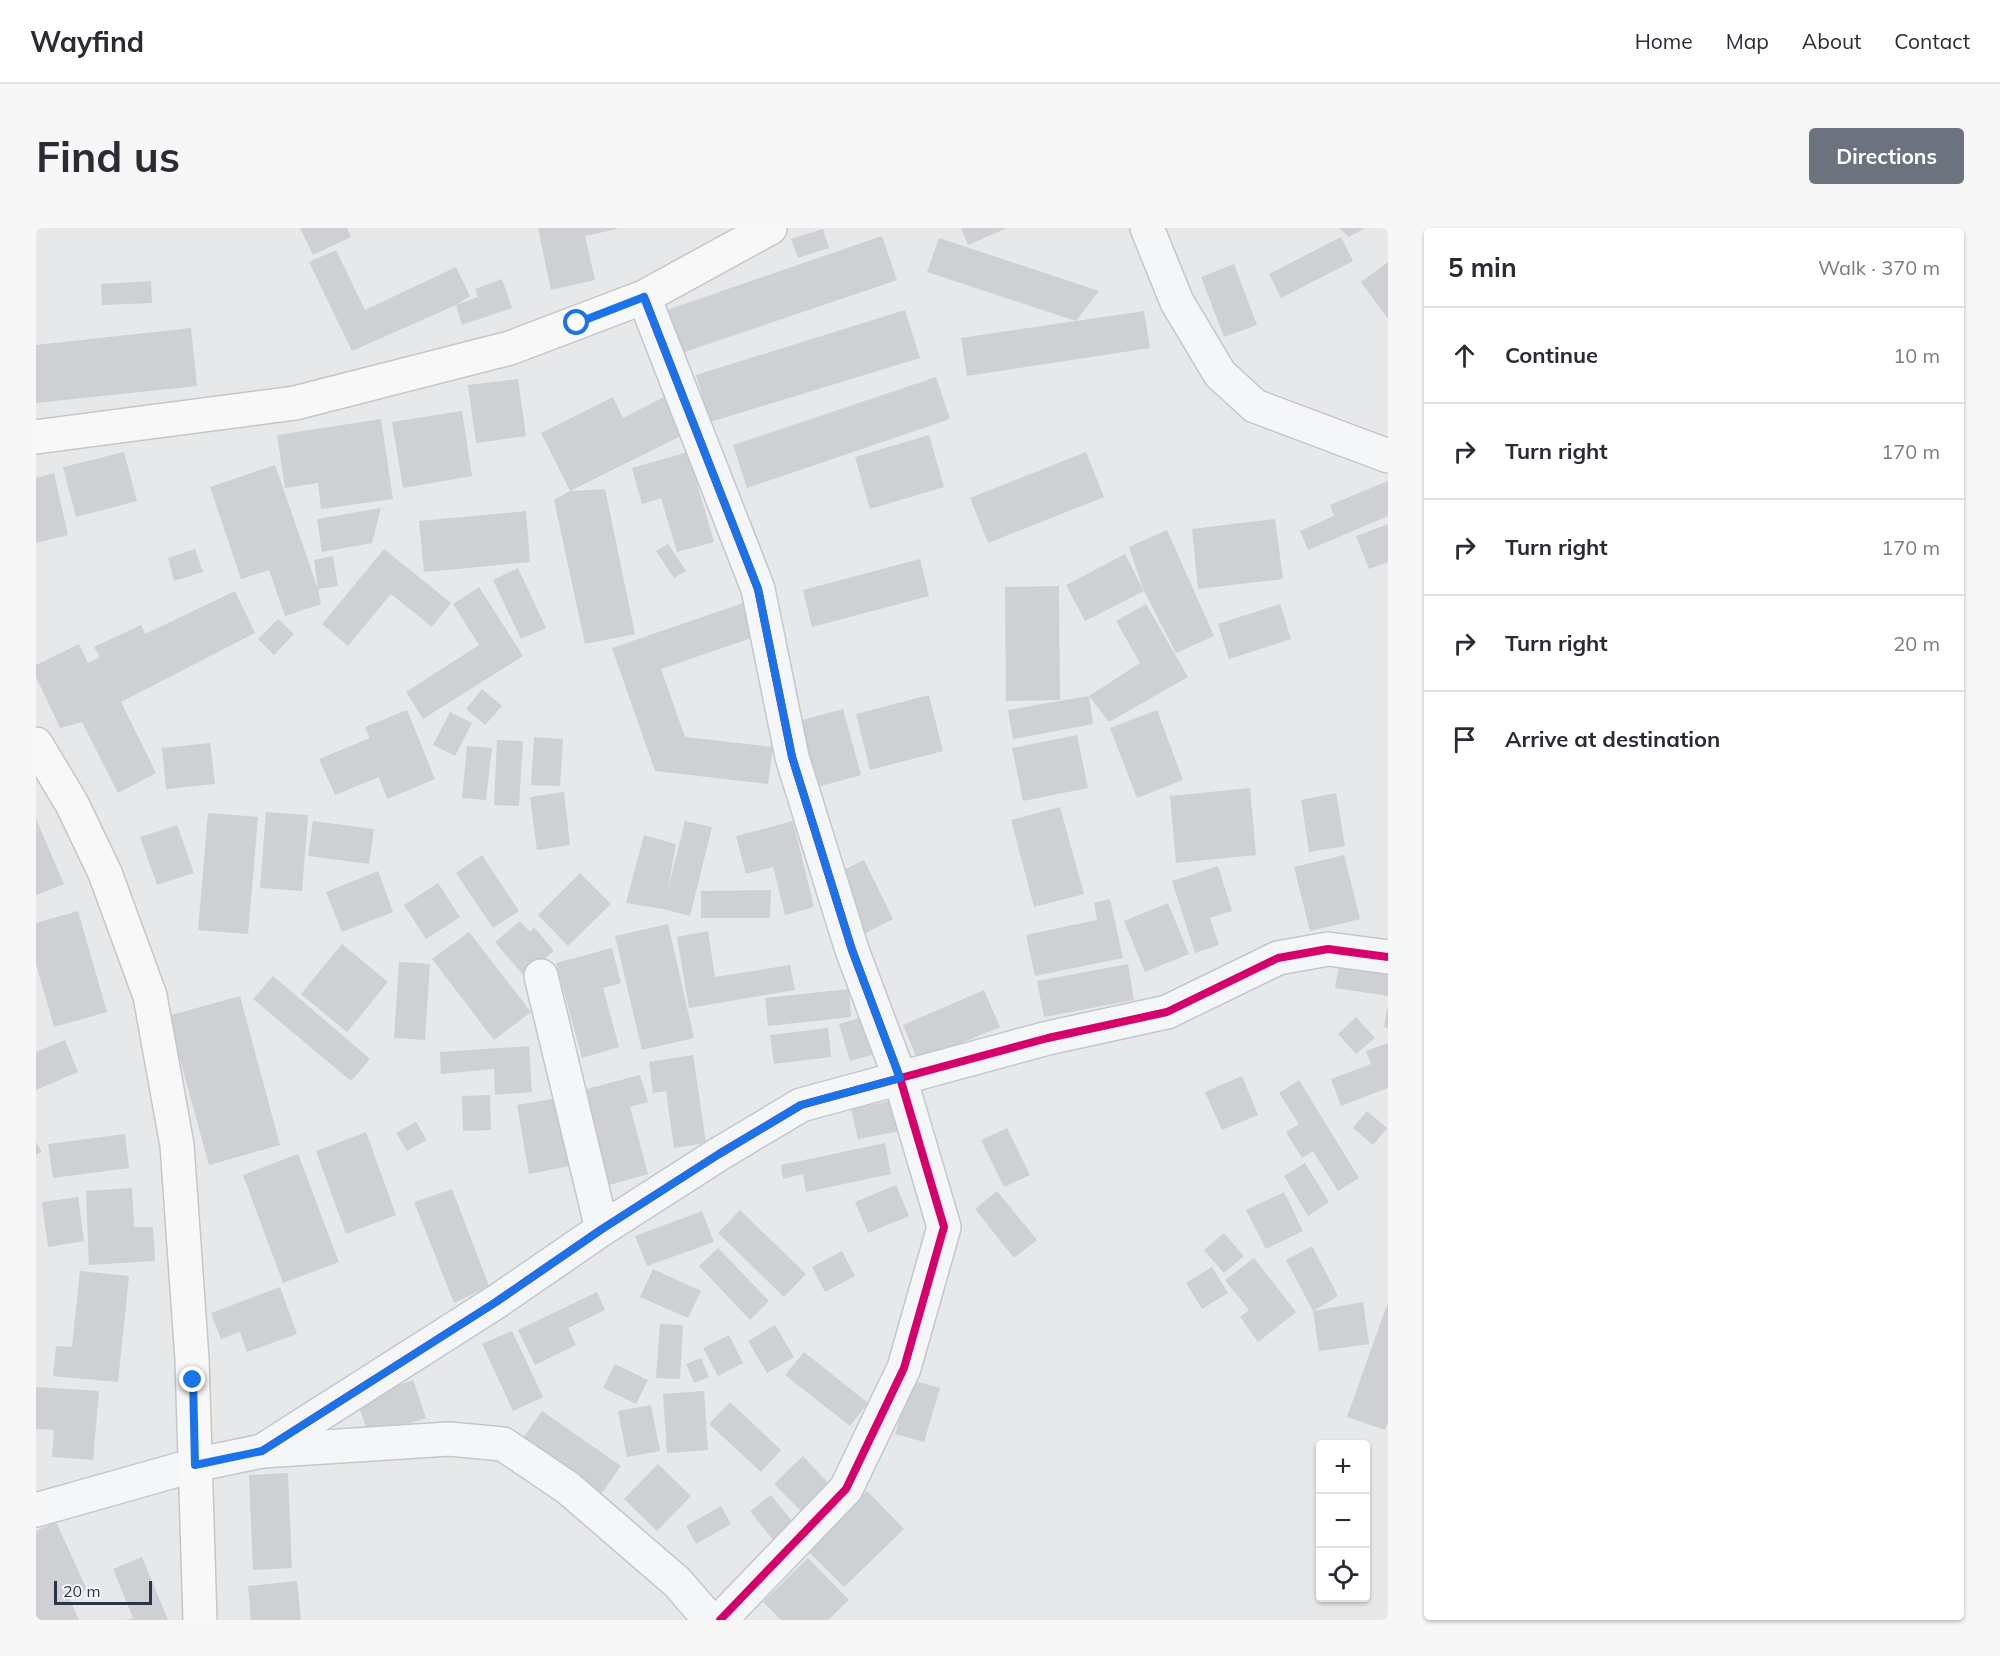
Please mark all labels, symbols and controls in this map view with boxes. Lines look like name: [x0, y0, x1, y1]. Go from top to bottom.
text: Wayfind: [30, 24, 144, 59]
text: Home: [1635, 28, 1693, 54]
text: Map: [1726, 28, 1769, 54]
text: About: [1802, 28, 1861, 54]
text: Contact: [1894, 28, 1970, 54]
button: Directions: [1809, 128, 1964, 184]
text: Find us: [36, 130, 180, 183]
text: 5 min: [1448, 251, 1517, 284]
text: Walk · 370 m: [1818, 255, 1940, 280]
route start: [563, 309, 589, 335]
icon: ahead: [1448, 339, 1481, 372]
text: Continue: [1505, 341, 1598, 369]
text: 10 m: [1893, 343, 1940, 368]
icon: right: [1448, 435, 1481, 468]
text: Turn right: [1505, 437, 1608, 465]
text: 170 m: [1881, 439, 1940, 464]
icon: right: [1448, 531, 1481, 564]
text: Turn right: [1505, 533, 1608, 561]
text: 170 m: [1881, 535, 1940, 560]
icon: right: [1448, 627, 1481, 660]
text: Turn right: [1505, 629, 1608, 657]
text: 20 m: [1893, 631, 1940, 656]
icon: arrive: [1448, 723, 1481, 756]
text: Arrive at destination: [1505, 725, 1720, 753]
route end: [179, 1366, 205, 1392]
map controls: [1316, 1440, 1370, 1602]
button: +: [1316, 1440, 1370, 1494]
button: −: [1316, 1494, 1370, 1548]
button: locate: [1316, 1548, 1370, 1602]
scale bar: [54, 1578, 152, 1606]
text: 20 m: [63, 1581, 100, 1601]

